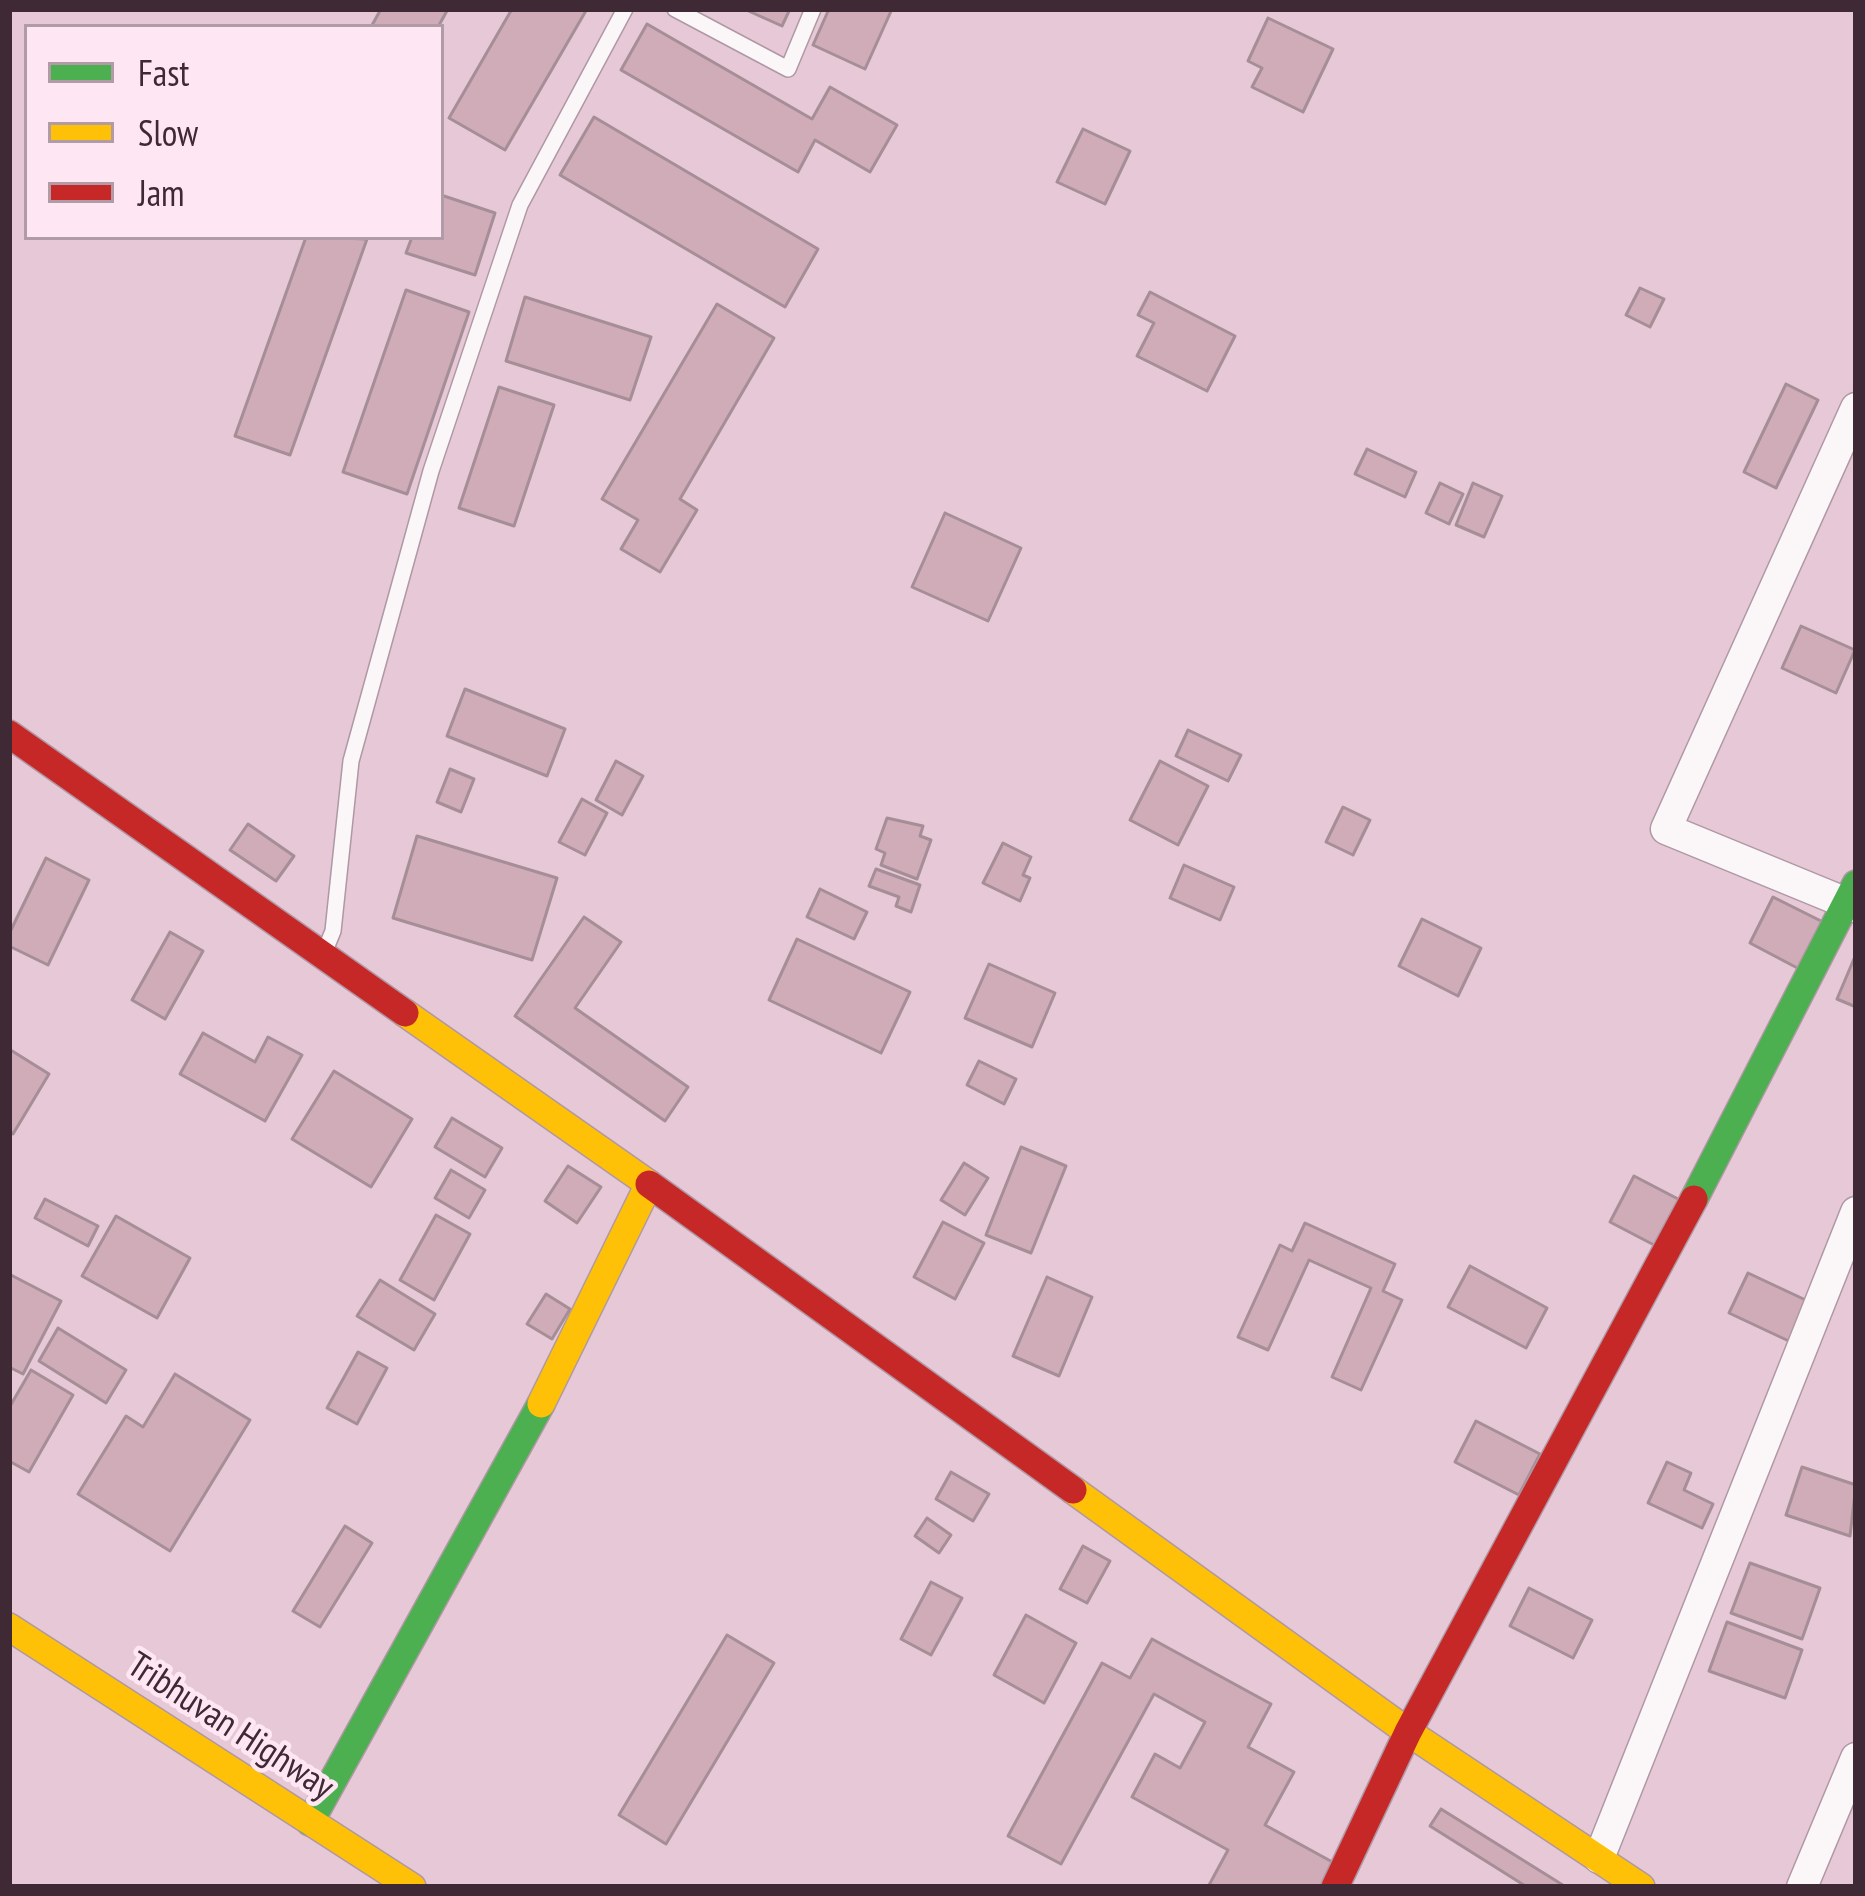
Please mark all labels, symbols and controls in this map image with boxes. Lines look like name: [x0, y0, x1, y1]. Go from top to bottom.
legend: [24, 24, 444, 240]
text: Fast: [138, 49, 189, 96]
text: Slow: [138, 109, 198, 156]
text: Jam: [138, 169, 185, 216]
street label: Tribhuvan Highway: [119, 1644, 341, 1810]

